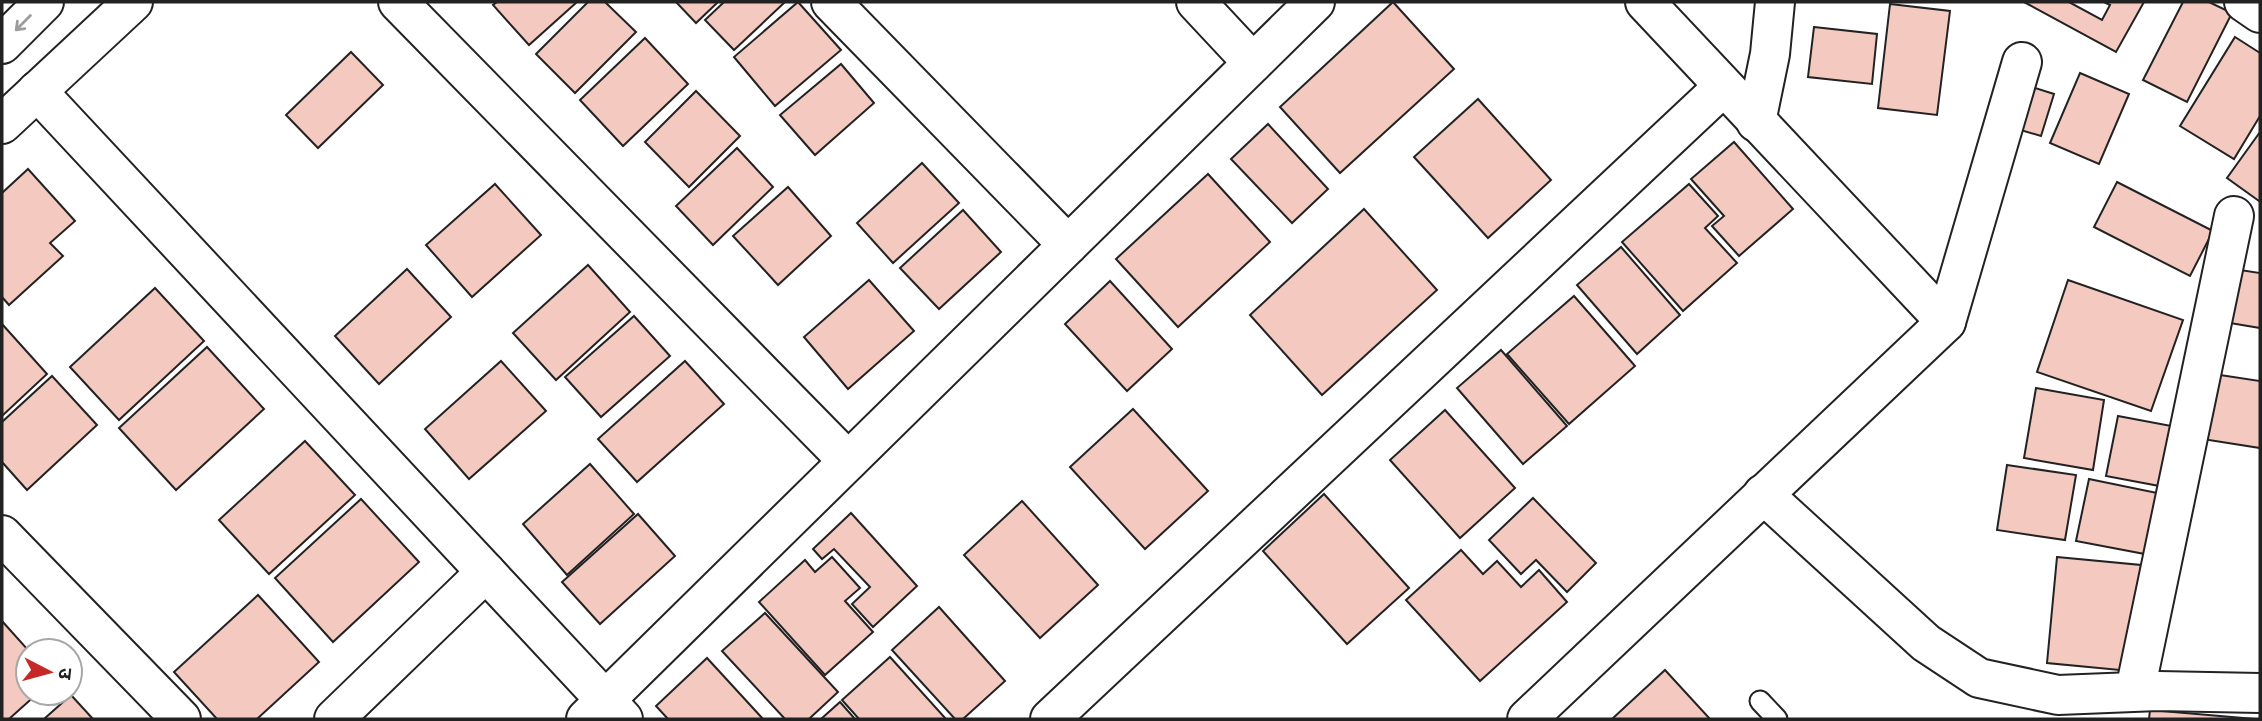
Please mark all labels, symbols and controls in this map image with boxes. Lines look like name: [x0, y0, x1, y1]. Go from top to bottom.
one-way arrow: [15, 14, 32, 31]
north arrow: [14, 637, 84, 707]
text: उ: [53, 667, 77, 681]

